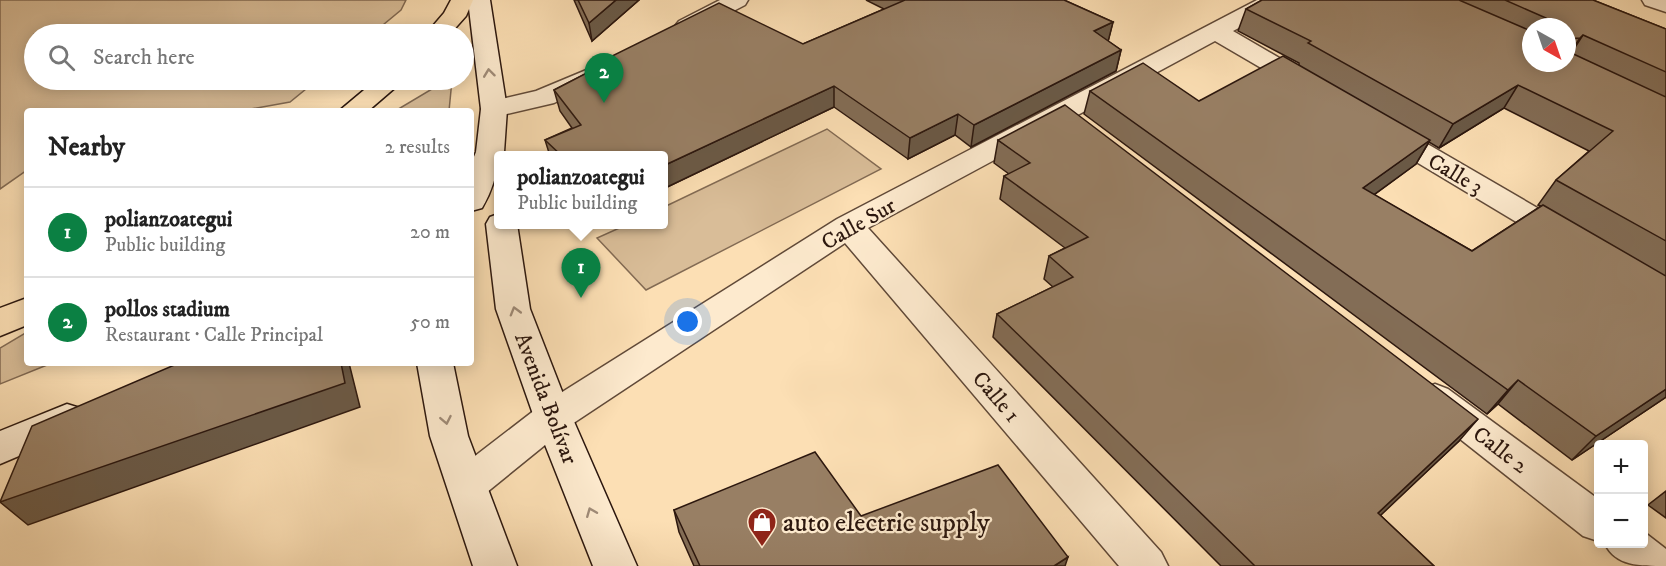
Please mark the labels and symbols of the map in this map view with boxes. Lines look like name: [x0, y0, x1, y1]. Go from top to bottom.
north arrow: [1522, 18, 1576, 72]
pin: 2: [584, 54, 624, 103]
one-way arrow: [483, 68, 495, 78]
street label: Calle 3: [1423, 148, 1488, 201]
street label: Calle Sur: [817, 192, 901, 256]
pin: 1: [562, 248, 600, 298]
one-way arrow: [509, 306, 522, 316]
your location: [673, 307, 702, 336]
street label: Avenida Bolívar: [508, 329, 583, 469]
street label: Calle 1: [966, 366, 1025, 428]
one-way arrow: [439, 415, 452, 425]
street label: Calle 2: [1467, 421, 1533, 480]
shop icon: auto electric supply: [746, 506, 778, 548]
place label: auto electric supply: [783, 506, 990, 540]
one-way arrow: [586, 508, 598, 519]

